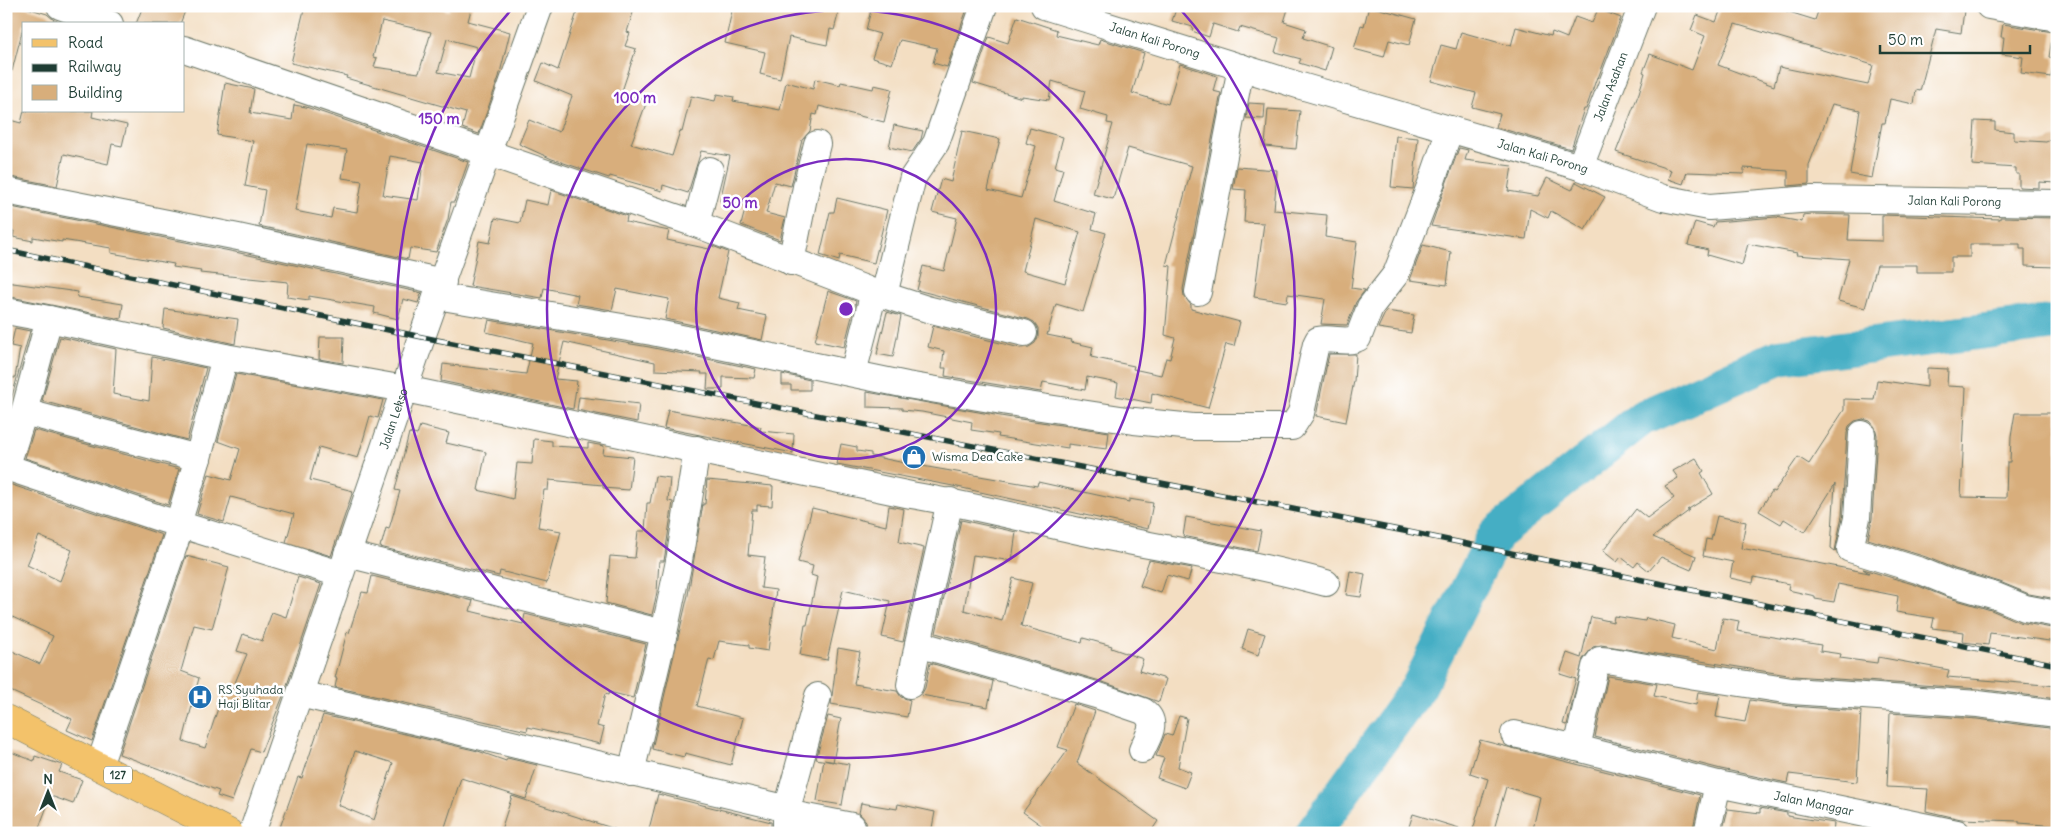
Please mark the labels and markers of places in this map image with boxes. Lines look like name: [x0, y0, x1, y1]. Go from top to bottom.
centre of rings: [837, 300, 855, 318]
shop icon: Wisma Dea Cake: [901, 444, 927, 470]
place label: Wisma Dea Cake: [932, 449, 1023, 464]
place label: RS Syuhada Haji Blitar: [218, 682, 283, 711]
hospital icon: RS Syuhada Haji Blitar: [187, 684, 213, 710]

